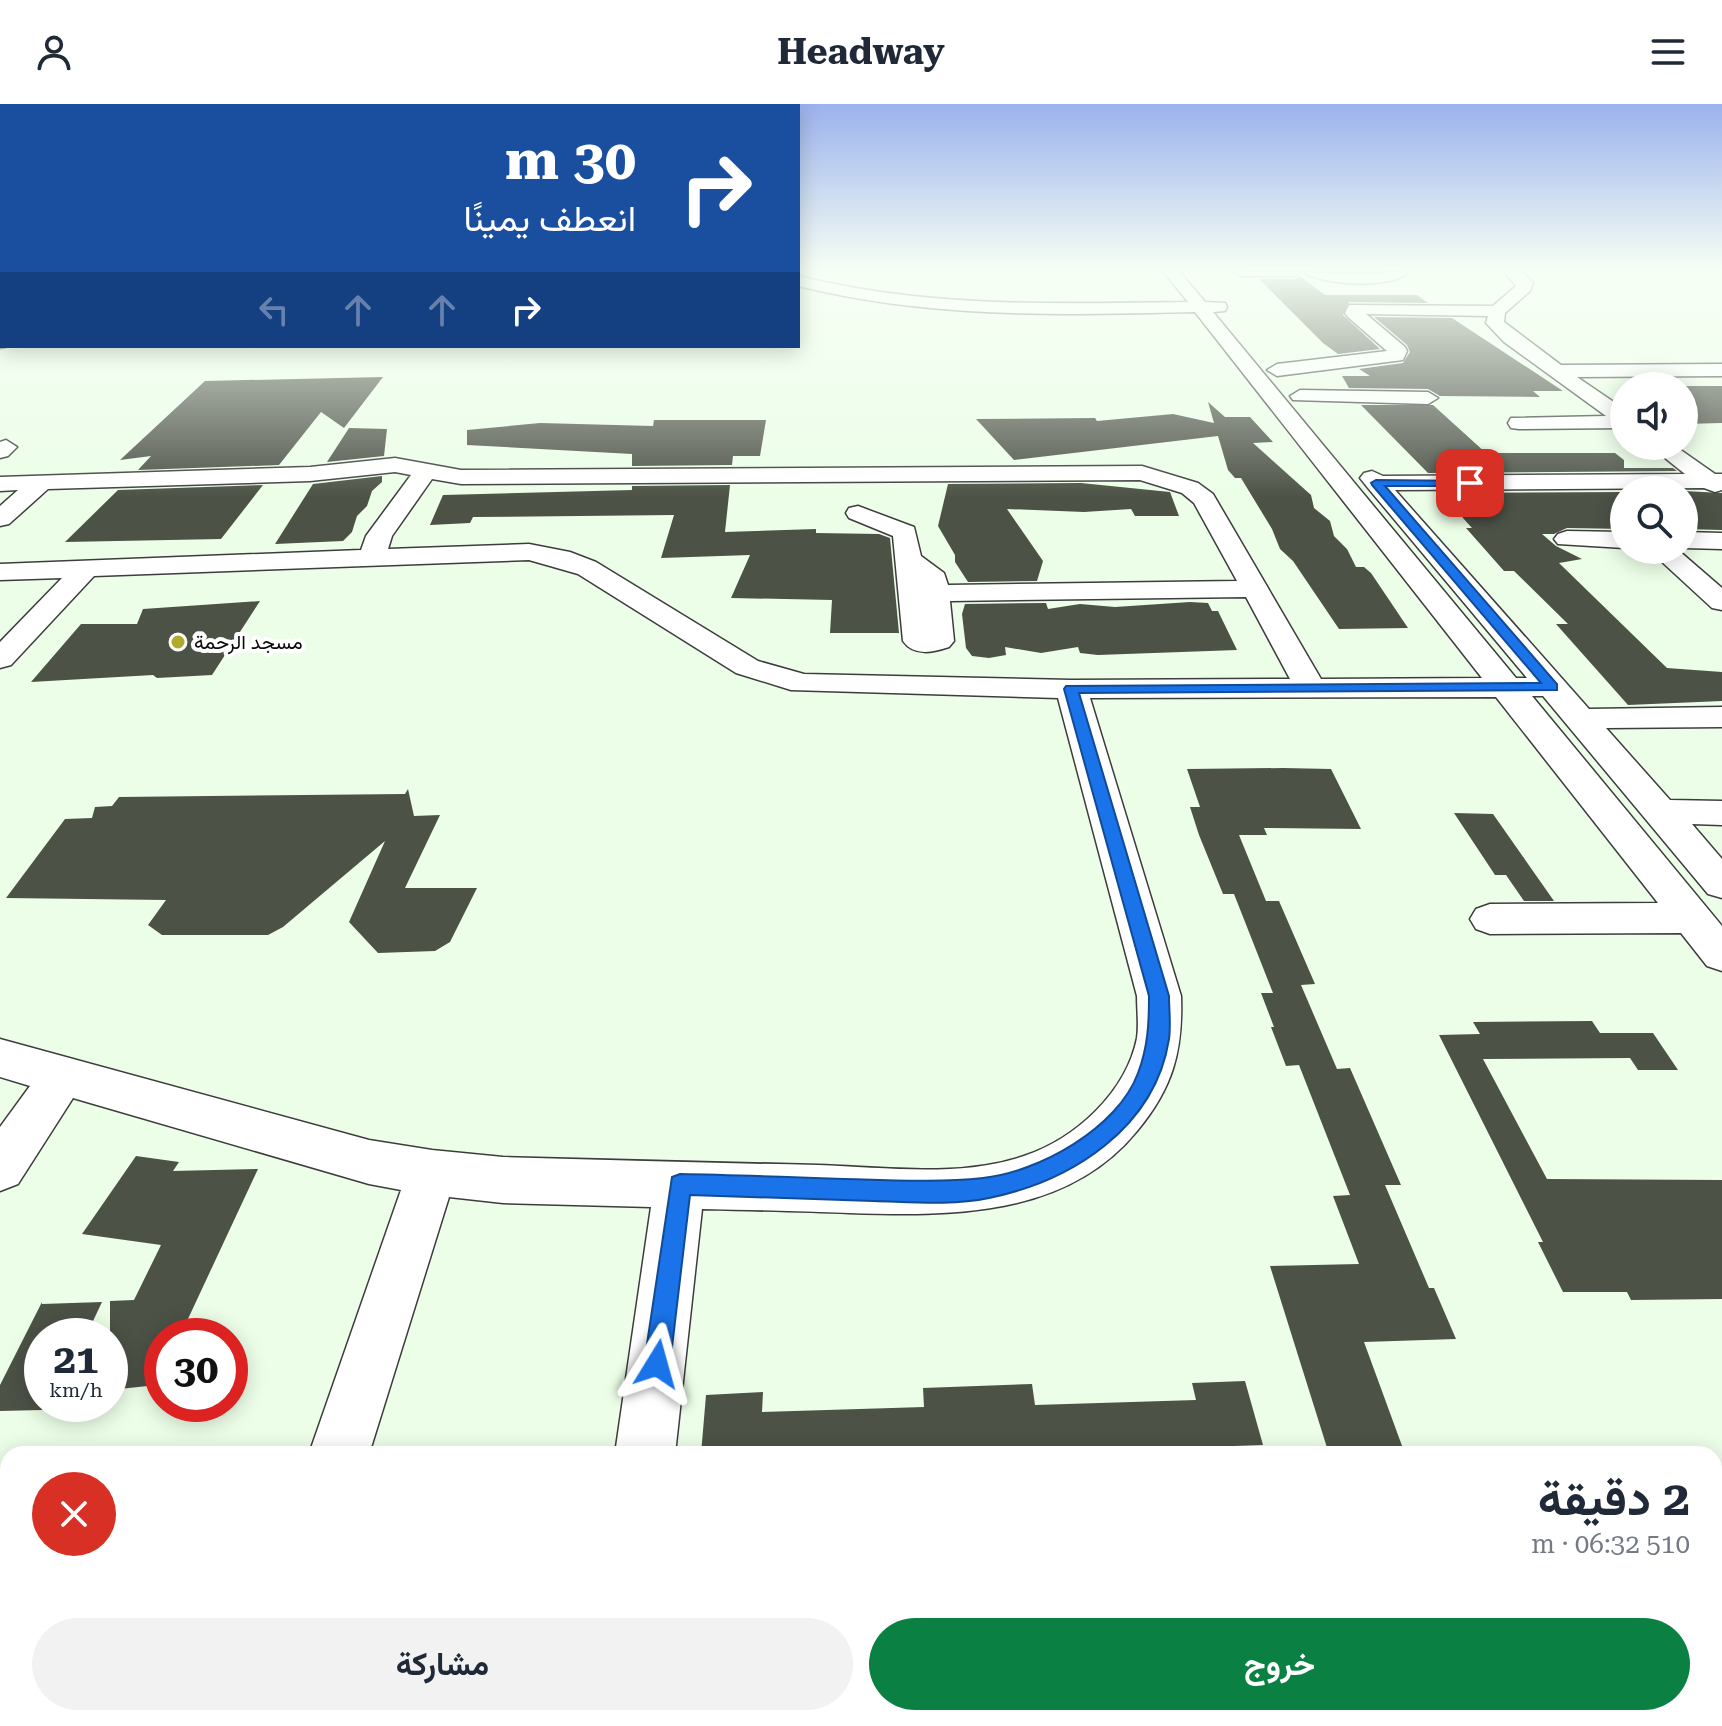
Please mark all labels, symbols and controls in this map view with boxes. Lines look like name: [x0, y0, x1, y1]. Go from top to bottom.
icon: person: [32, 30, 76, 74]
icon: menu: [1646, 30, 1690, 74]
text: Headway: [777, 31, 945, 73]
text: 30 m: [505, 127, 636, 193]
icon: right: [664, 136, 768, 240]
text: انعطف يمينًا: [463, 198, 636, 240]
icon: left: [252, 288, 296, 332]
icon: ahead: [336, 288, 380, 332]
icon: ahead: [420, 288, 464, 332]
icon: right: [504, 288, 548, 332]
map controls: [1610, 372, 1698, 564]
button: sound: [1610, 372, 1698, 460]
pin: [1436, 449, 1504, 517]
icon: arrive: [1448, 461, 1492, 505]
button: search: [1610, 476, 1698, 564]
place label: مسجد الرحمة: [194, 630, 303, 655]
marker: مسجد الرحمة: [169, 633, 187, 651]
speed limit sign: 30: [144, 1318, 248, 1422]
position arrow: [615, 1322, 699, 1406]
text: 21: [54, 1336, 98, 1383]
text: km/h: [49, 1378, 103, 1402]
text: 2 دقيقة: [1538, 1471, 1690, 1527]
button: close: [32, 1472, 116, 1556]
text: 510 m · 06:32: [1531, 1529, 1690, 1559]
button: مشاركة: [32, 1618, 853, 1710]
button: خروج: [869, 1618, 1690, 1710]

